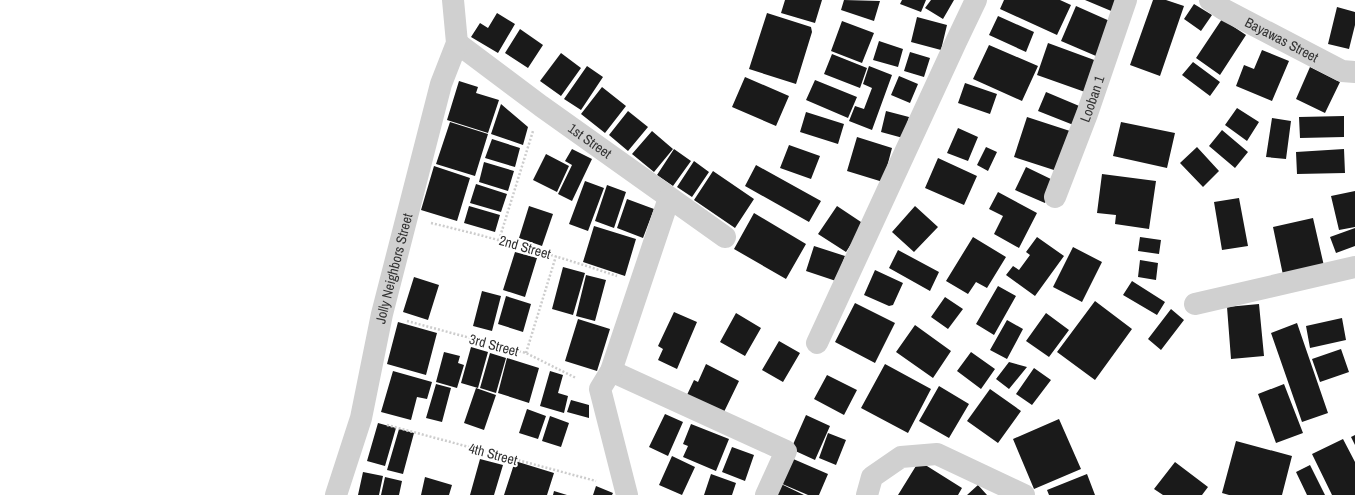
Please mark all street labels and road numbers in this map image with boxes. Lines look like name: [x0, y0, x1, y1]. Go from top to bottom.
street label: Bayawas Street: [1242, 13, 1322, 66]
street label: Looban 1: [1076, 73, 1109, 125]
street label: 1st Street: [565, 119, 615, 162]
street label: Jolly Neighbors Street: [371, 211, 416, 325]
street label: 2nd Street: [497, 231, 553, 263]
street label: 3rd Street: [467, 330, 521, 360]
street label: 4th Street: [467, 439, 519, 469]

